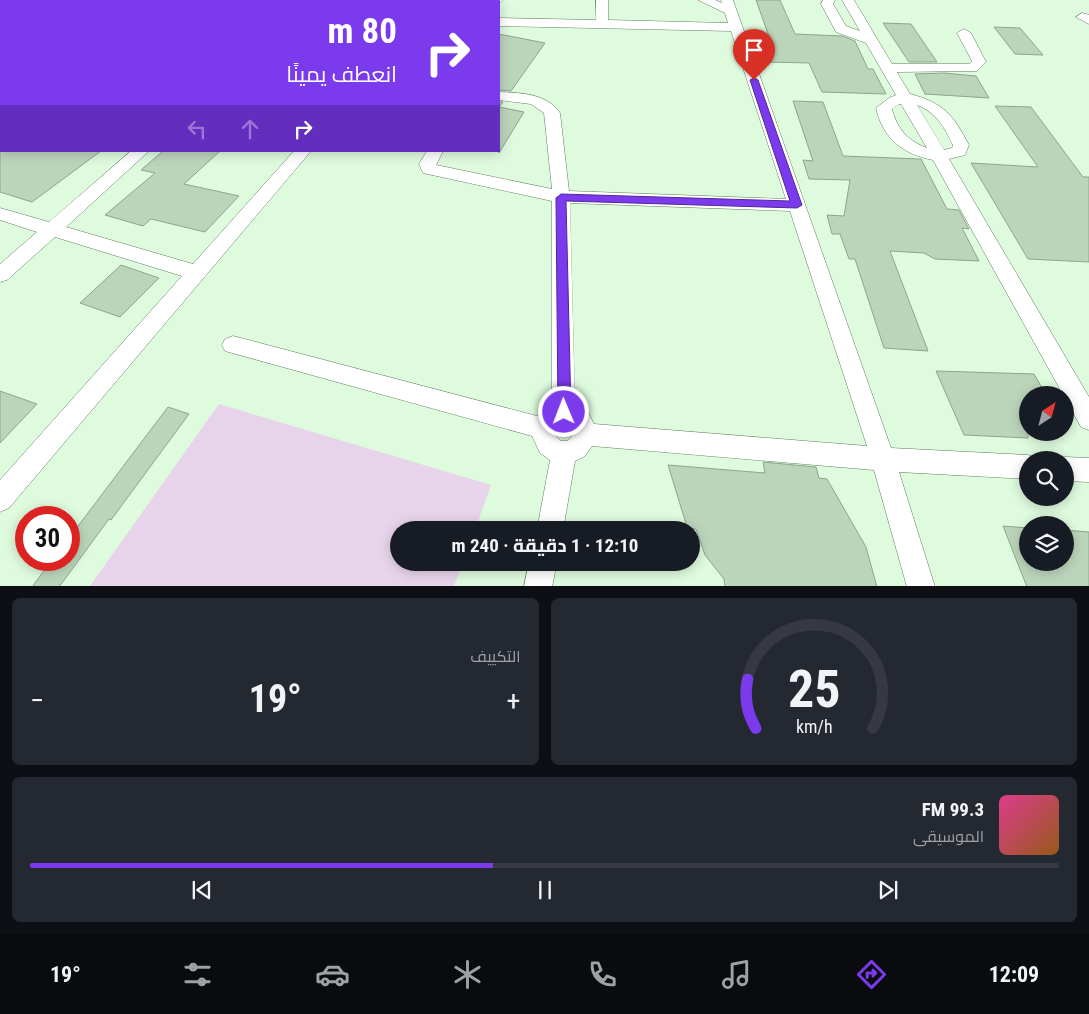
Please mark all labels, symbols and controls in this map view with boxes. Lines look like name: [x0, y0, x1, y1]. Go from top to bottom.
text: 80 m: [328, 11, 397, 52]
icon: right: [415, 20, 480, 85]
pin: [733, 29, 775, 80]
icon: arrive: [740, 36, 768, 64]
text: انعطف يمينًا: [286, 62, 397, 87]
icon: left: [183, 115, 211, 143]
icon: ahead: [236, 115, 264, 143]
icon: right: [289, 115, 317, 143]
position arrow: [537, 385, 589, 437]
north arrow: [1019, 386, 1074, 441]
map controls: [1019, 386, 1074, 571]
button: search: [1019, 451, 1074, 506]
speed limit sign: 30: [15, 506, 80, 571]
button: layers: [1019, 516, 1074, 571]
text: 12:10 · 1 دقيقة · 240 m: [452, 534, 638, 557]
text: التكييف: [470, 647, 521, 666]
text: 25: [787, 659, 840, 720]
text: 19°: [249, 677, 302, 721]
text: −: [30, 684, 44, 717]
text: +: [507, 684, 520, 717]
text: km/h: [795, 716, 832, 737]
text: 99.3 FM: [922, 798, 984, 821]
text: الموسيقى: [913, 827, 984, 846]
icon: previous: [188, 876, 216, 904]
icon: pause: [531, 876, 559, 904]
icon: next: [874, 876, 902, 904]
icon: filters: [180, 957, 215, 992]
icon: car: [315, 957, 350, 992]
icon: climate: [450, 957, 485, 992]
icon: phone: [585, 957, 620, 992]
icon: music: [719, 957, 754, 992]
icon: directions: [854, 957, 889, 992]
text: 19°: [50, 962, 81, 987]
text: 12:09: [989, 962, 1039, 987]

